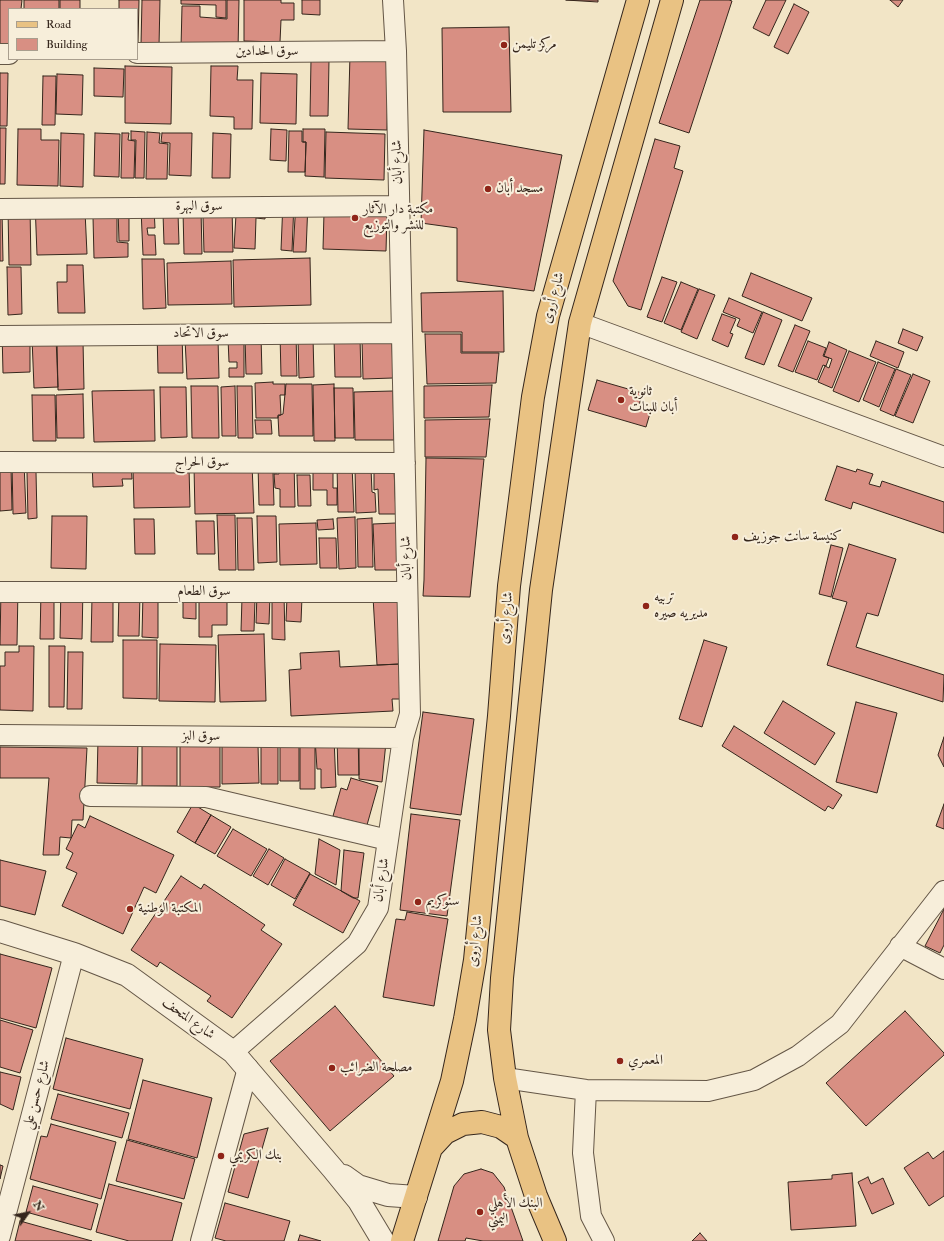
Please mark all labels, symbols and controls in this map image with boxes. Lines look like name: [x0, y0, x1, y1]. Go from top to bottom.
legend: [8, 8, 138, 60]
text: Road: [46, 17, 71, 32]
text: Building: [46, 37, 87, 52]
place label: مركز تليمن: [512, 37, 557, 53]
marker: مركز تليمن: [499, 40, 509, 50]
street label: سوق الحدادين: [235, 44, 299, 60]
street label: شارع أبان: [389, 140, 407, 184]
place label: مسجد أبان: [496, 181, 544, 197]
marker: مسجد أبان: [483, 184, 493, 194]
street label: سوق البهرة: [175, 199, 223, 215]
place label: مكتبة دار الآثار للنشر والتوزيع: [363, 202, 433, 234]
marker: مكتبة دار الآثار للنشر والتوزيع: [350, 213, 360, 223]
street label: شارع أروى: [539, 271, 569, 325]
street label: سوق الاتحاد: [173, 326, 229, 342]
place label: ثانوية أبان للبنات: [629, 384, 677, 416]
marker: ثانوية أبان للبنات: [616, 395, 626, 405]
street label: سوق الحراج: [175, 455, 229, 471]
place label: كنيسة سانت جوزيف: [743, 529, 842, 545]
marker: كنيسة سانت جوزيف: [730, 532, 740, 542]
street label: شارع أبان: [398, 536, 416, 580]
street label: سوق الطعام: [177, 584, 231, 600]
place label: تربيه مديريه صيره: [654, 590, 708, 622]
street label: شارع أروى: [496, 591, 518, 645]
marker: تربيه مديريه صيره: [641, 601, 651, 611]
street label: سوق البز: [182, 729, 220, 745]
street label: شارع أبان: [370, 857, 394, 903]
place label: سنوكريم: [426, 894, 459, 910]
marker: سنوكريم: [413, 897, 423, 907]
place label: المكتبة الوطنية: [138, 901, 202, 917]
marker: المكتبة الوطنية: [125, 904, 135, 914]
street label: شارع أروى: [465, 914, 487, 968]
street label: شارع المتحف: [158, 994, 218, 1044]
place label: المعمري: [628, 1053, 663, 1069]
marker: المعمري: [615, 1056, 625, 1066]
street label: شارع حسن علي: [20, 1059, 54, 1131]
place label: مصلحة الضرائب: [340, 1060, 412, 1076]
marker: مصلحة الضرائب: [327, 1063, 337, 1073]
place label: بنك الكريمي: [229, 1148, 282, 1164]
marker: بنك الكريمي: [216, 1151, 226, 1161]
north arrow: [8, 1193, 48, 1233]
place label: البنك الأهلي اليمني: [488, 1196, 542, 1228]
text: N: [30, 1199, 47, 1214]
marker: البنك الأهلي اليمني: [475, 1207, 485, 1217]

